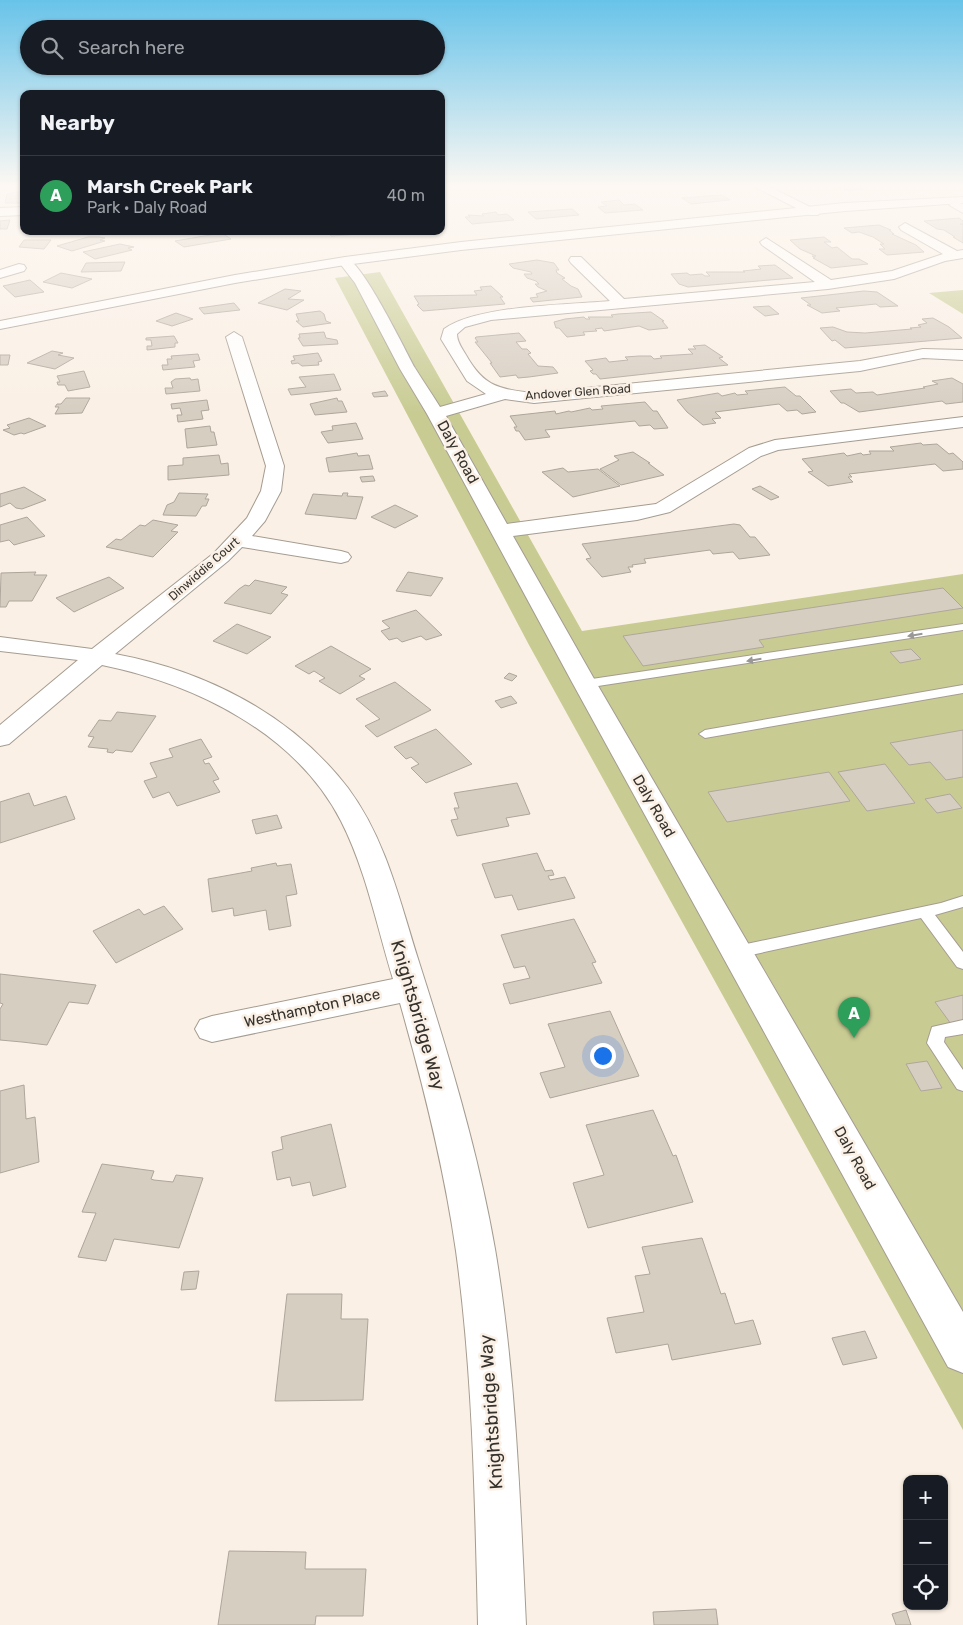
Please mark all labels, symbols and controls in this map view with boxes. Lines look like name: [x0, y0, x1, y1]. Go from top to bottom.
search box: [20, 20, 445, 75]
icon: search: [38, 34, 66, 62]
text: Search here: [78, 36, 185, 59]
text: Nearby: [40, 110, 115, 135]
text: Marsh Creek Park: [87, 175, 253, 198]
text: A: [50, 186, 62, 205]
text: 40 m: [387, 186, 425, 205]
text: Park · Daly Road: [87, 198, 207, 217]
street label: Andover Glen Road: [525, 381, 631, 403]
street label: Daly Road: [433, 417, 483, 487]
street label: Dinwiddie Court: [166, 534, 242, 604]
one-way arrow: [906, 631, 922, 639]
one-way arrow: [746, 656, 762, 664]
street label: Daly Road: [629, 771, 679, 841]
street label: Knightsbridge Way: [386, 937, 450, 1093]
street label: Westhampton Place: [242, 985, 382, 1031]
pin: A: [838, 997, 870, 1038]
your location: [590, 1043, 616, 1069]
street label: Daly Road: [830, 1123, 880, 1193]
street label: Knightsbridge Way: [475, 1334, 507, 1490]
map controls: [903, 1475, 948, 1610]
button: +: [903, 1475, 948, 1520]
button: −: [903, 1520, 948, 1565]
button: locate: [903, 1565, 948, 1610]

